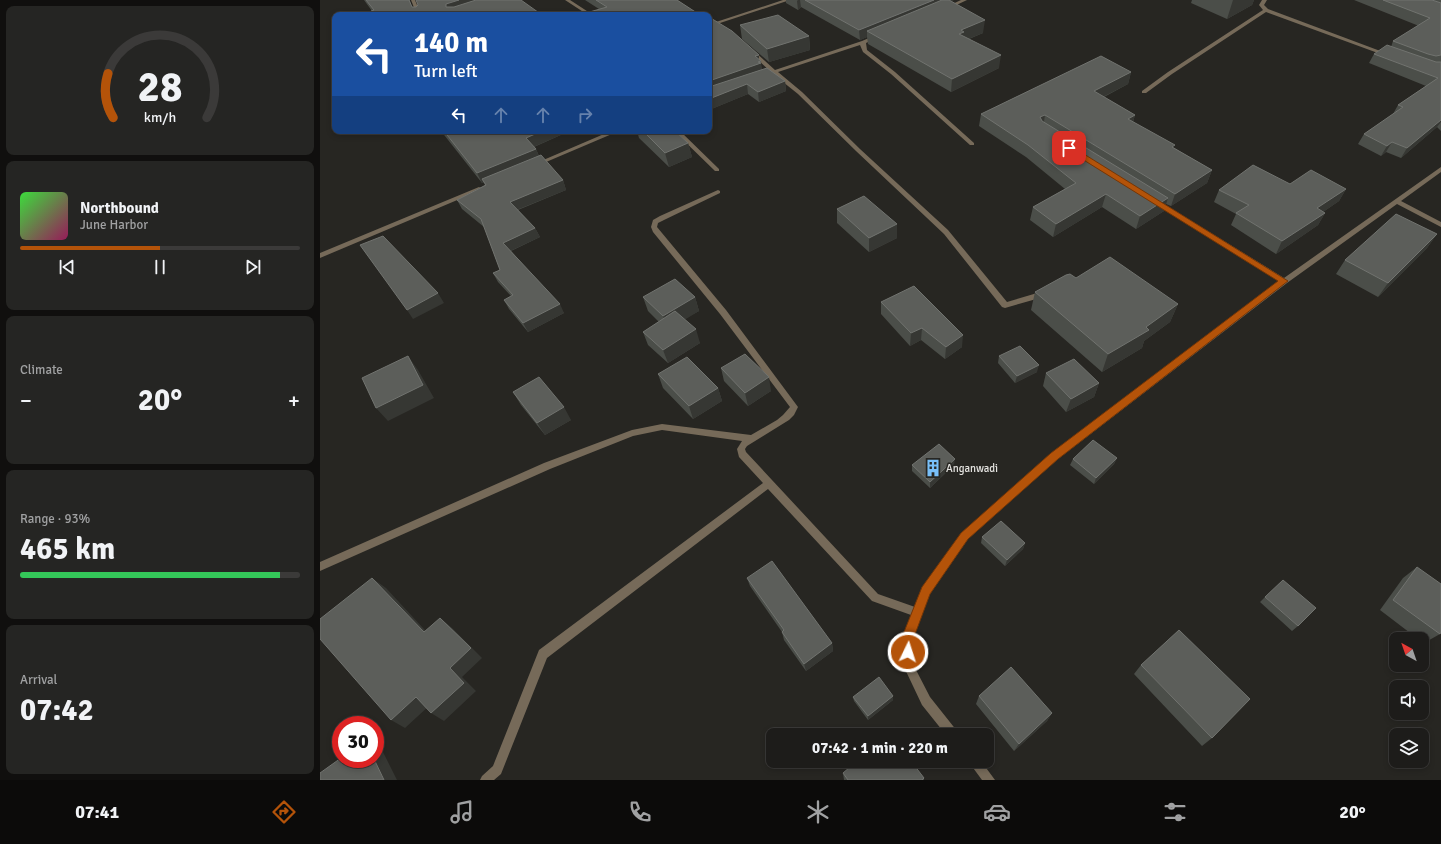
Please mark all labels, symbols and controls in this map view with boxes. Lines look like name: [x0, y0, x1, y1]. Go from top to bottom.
text: 140 m: [414, 26, 488, 60]
icon: left: [348, 28, 400, 80]
text: Turn left: [414, 60, 477, 82]
text: 28: [138, 62, 182, 113]
icon: left: [448, 104, 470, 126]
icon: ahead: [490, 104, 512, 126]
icon: ahead: [532, 104, 554, 126]
icon: right: [574, 104, 596, 126]
text: km/h: [144, 109, 176, 126]
pin: [1052, 131, 1086, 165]
icon: arrive: [1058, 137, 1080, 159]
text: Northbound: [80, 199, 159, 217]
text: June Harbor: [80, 217, 148, 233]
icon: previous: [56, 256, 78, 278]
icon: pause: [149, 256, 171, 278]
icon: next: [242, 256, 264, 278]
text: Climate: [20, 362, 63, 378]
text: 20°: [138, 382, 182, 419]
text: −: [20, 387, 32, 414]
text: +: [288, 387, 300, 414]
building icon: Anganwadi: [923, 458, 943, 478]
place label: Anganwadi: [946, 462, 998, 475]
text: Range · 93%: [20, 511, 90, 527]
text: 465 km: [20, 531, 115, 568]
position arrow: [887, 631, 929, 673]
north arrow: [1389, 632, 1429, 672]
map controls: [1389, 632, 1429, 768]
text: Arrival: [20, 672, 57, 688]
button: sound: [1389, 680, 1429, 720]
text: 07:42: [20, 692, 94, 729]
speed limit sign: 30: [332, 716, 384, 768]
button: layers: [1389, 728, 1429, 768]
text: 07:42 · 1 min · 220 m: [812, 739, 948, 757]
icon: directions: [270, 798, 298, 826]
icon: music: [448, 798, 476, 826]
icon: phone: [626, 798, 654, 826]
icon: climate: [804, 798, 832, 826]
icon: car: [983, 798, 1011, 826]
icon: filters: [1161, 798, 1189, 826]
text: 07:41: [75, 801, 119, 823]
text: 20°: [1339, 801, 1366, 823]

